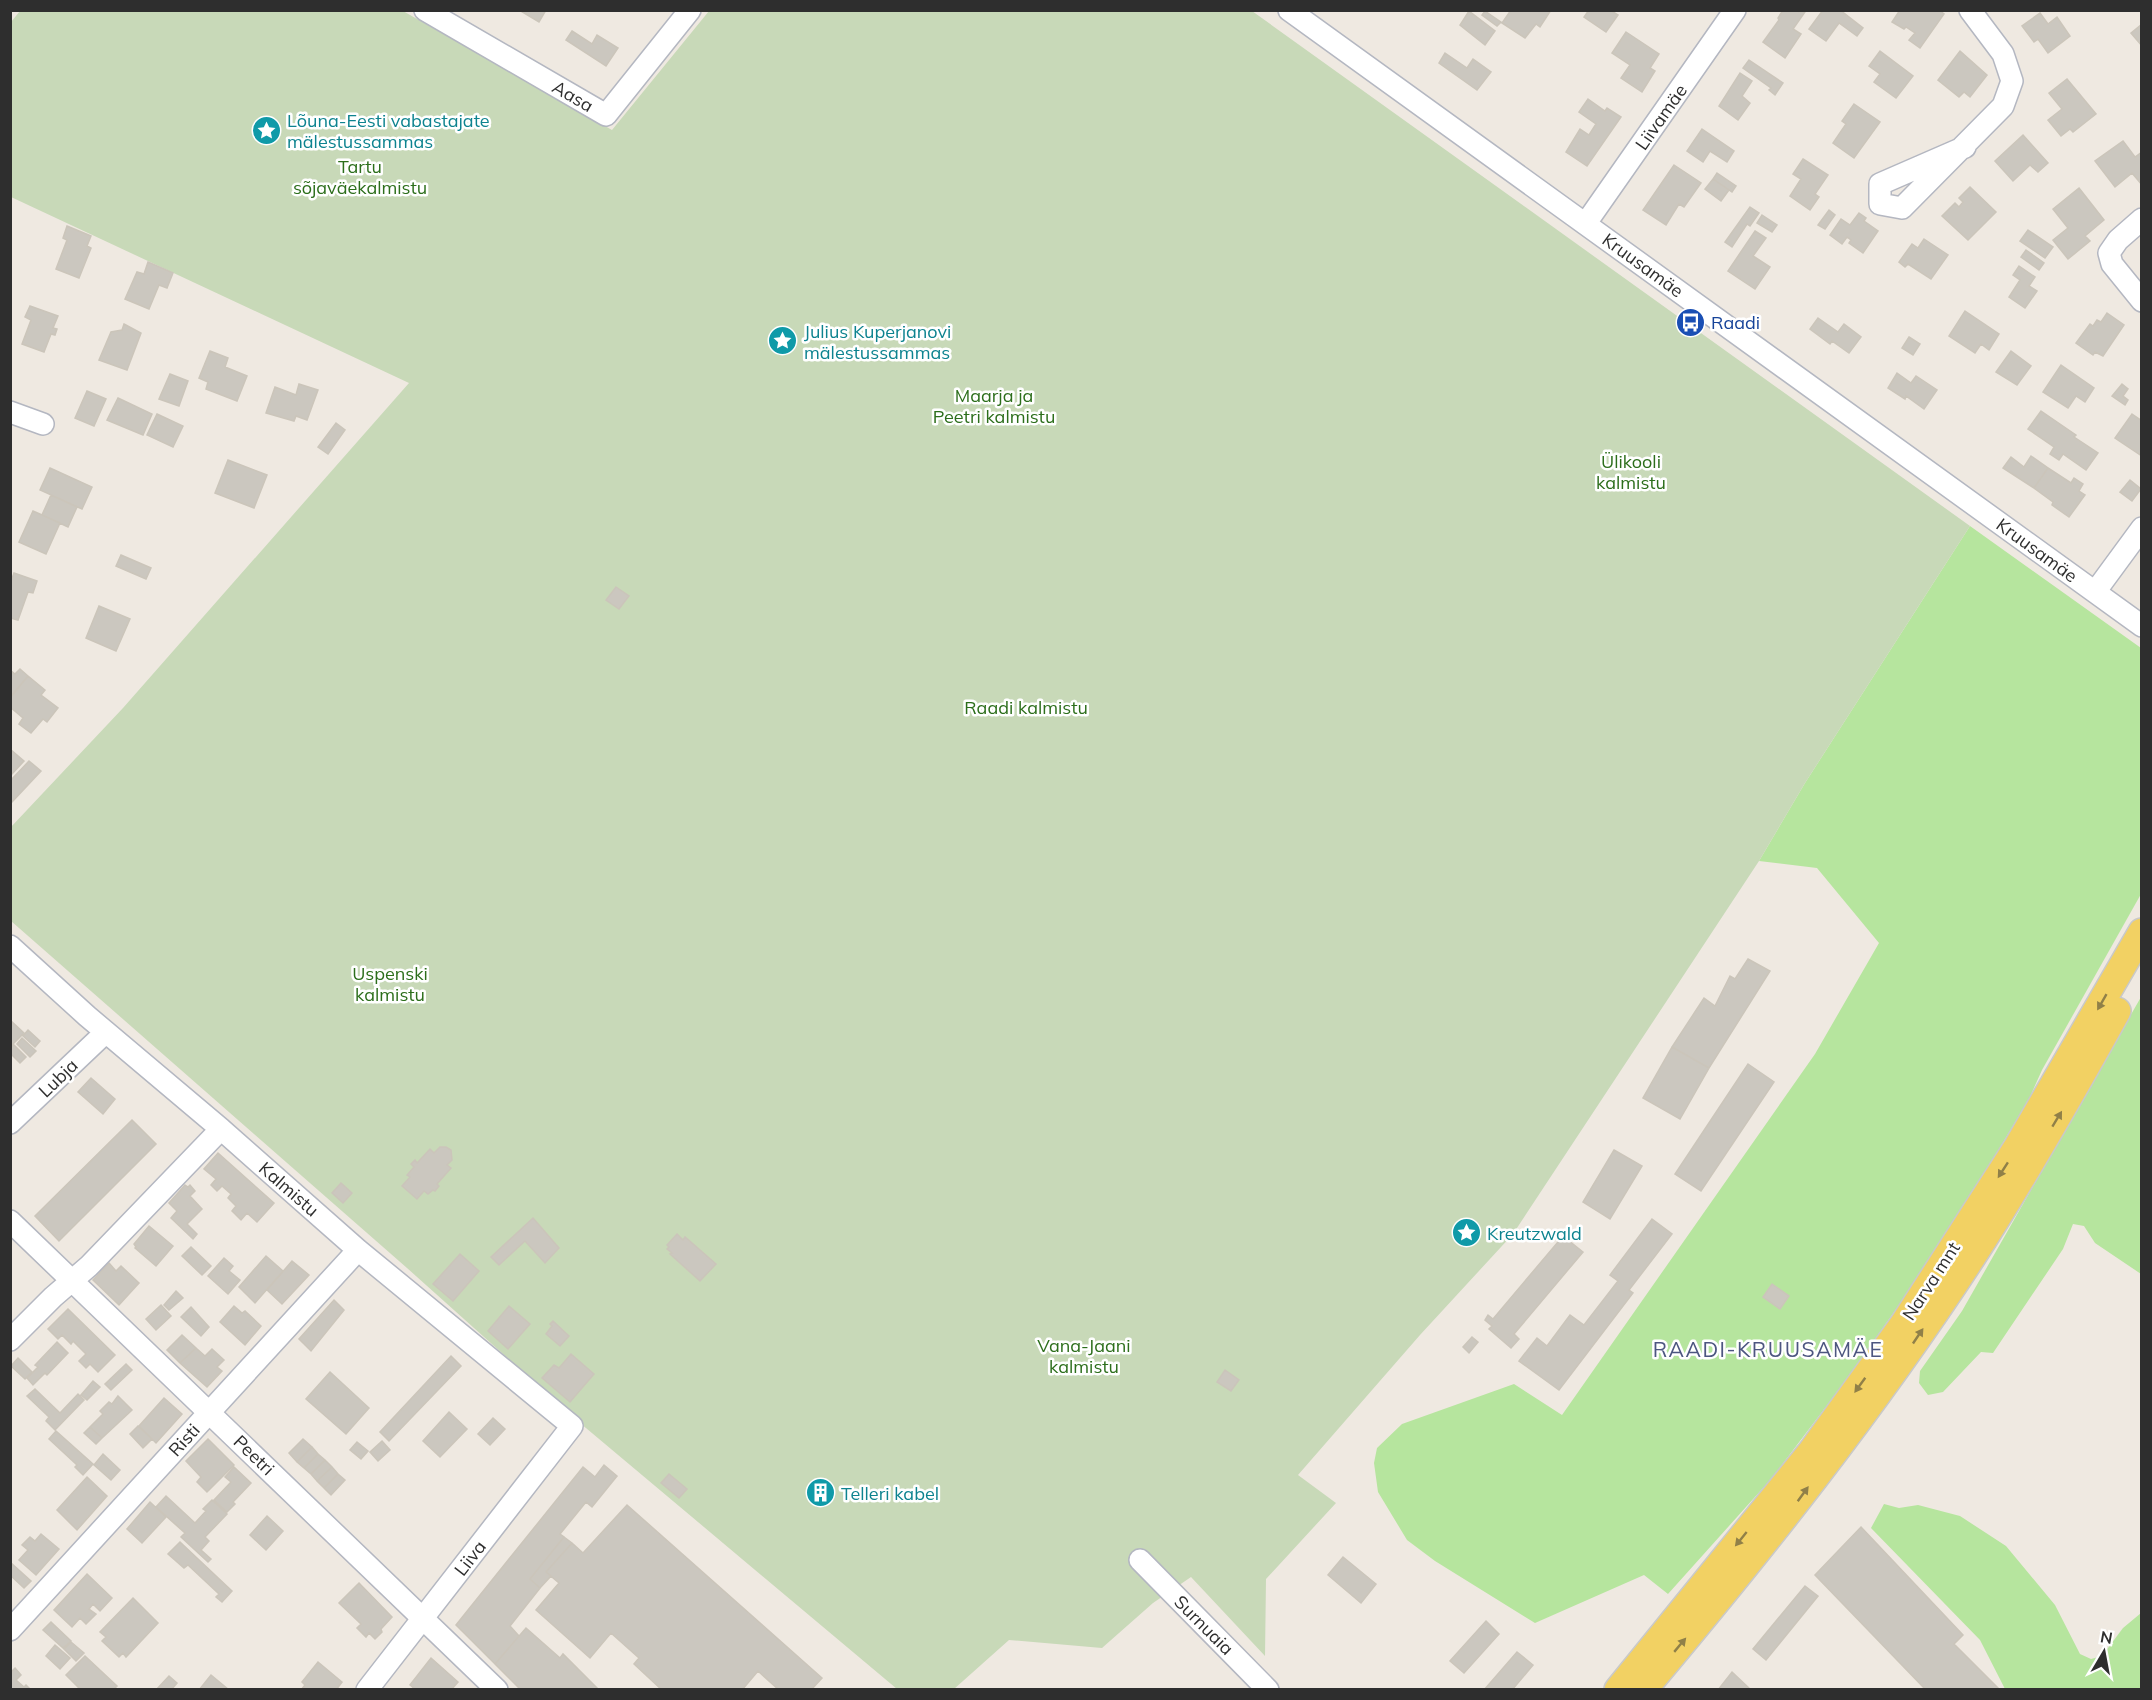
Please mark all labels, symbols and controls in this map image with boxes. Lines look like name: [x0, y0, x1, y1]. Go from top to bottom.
street label: Aasa: [548, 75, 598, 117]
street label: Liivamäe: [1630, 80, 1692, 154]
place label: Lõuna-Eesti vabastajate mälestussammas: [287, 109, 490, 153]
place icon: Lõuna-Eesti vabastajate mälestussammas: [250, 114, 282, 146]
park label: Tartu sõjaväekalmistu: [293, 155, 427, 199]
street label: Kruusamäe: [1598, 228, 1688, 302]
bus stop icon: Raadi: [1674, 306, 1706, 338]
place label: Raadi: [1711, 311, 1760, 334]
place label: Julius Kuperjanovi mälestussammas: [804, 320, 951, 364]
place icon: Julius Kuperjanovi mälestussammas: [767, 325, 799, 357]
park label: Maarja ja Peetri kalmistu: [933, 384, 1055, 428]
park label: Ülikooli kalmistu: [1596, 450, 1666, 494]
street label: Kruusamäe: [1992, 513, 2082, 587]
park label: Raadi kalmistu: [964, 696, 1088, 719]
park label: Uspenski kalmistu: [352, 962, 428, 1006]
one-way arrow: [2097, 993, 2107, 1010]
street label: Lubja: [34, 1054, 82, 1102]
one-way arrow: [2052, 1110, 2062, 1127]
street label: Kalmistu: [254, 1157, 324, 1221]
one-way arrow: [1998, 1162, 2009, 1178]
place icon: Kreutzwald: [1450, 1217, 1482, 1249]
place label: Kreutzwald: [1487, 1222, 1582, 1245]
street label: Narva mnt: [1897, 1237, 1965, 1325]
one-way arrow: [1912, 1328, 1923, 1344]
park label: Vana-Jaani kalmistu: [1037, 1334, 1131, 1378]
district label: RAADI-KRUUSAMÄE: [1653, 1336, 1883, 1362]
one-way arrow: [1854, 1376, 1866, 1392]
street label: Risti: [163, 1419, 205, 1461]
street label: Peetri: [229, 1430, 279, 1480]
building icon: Telleri kabel: [804, 1477, 836, 1509]
place label: Telleri kabel: [841, 1482, 939, 1505]
one-way arrow: [1797, 1486, 1809, 1501]
one-way arrow: [1735, 1531, 1748, 1546]
street label: Liiva: [449, 1536, 491, 1580]
street label: Surnuaia: [1169, 1590, 1239, 1660]
north arrow: [2074, 1622, 2134, 1682]
text: N: [2099, 1626, 2114, 1648]
one-way arrow: [1674, 1637, 1687, 1653]

